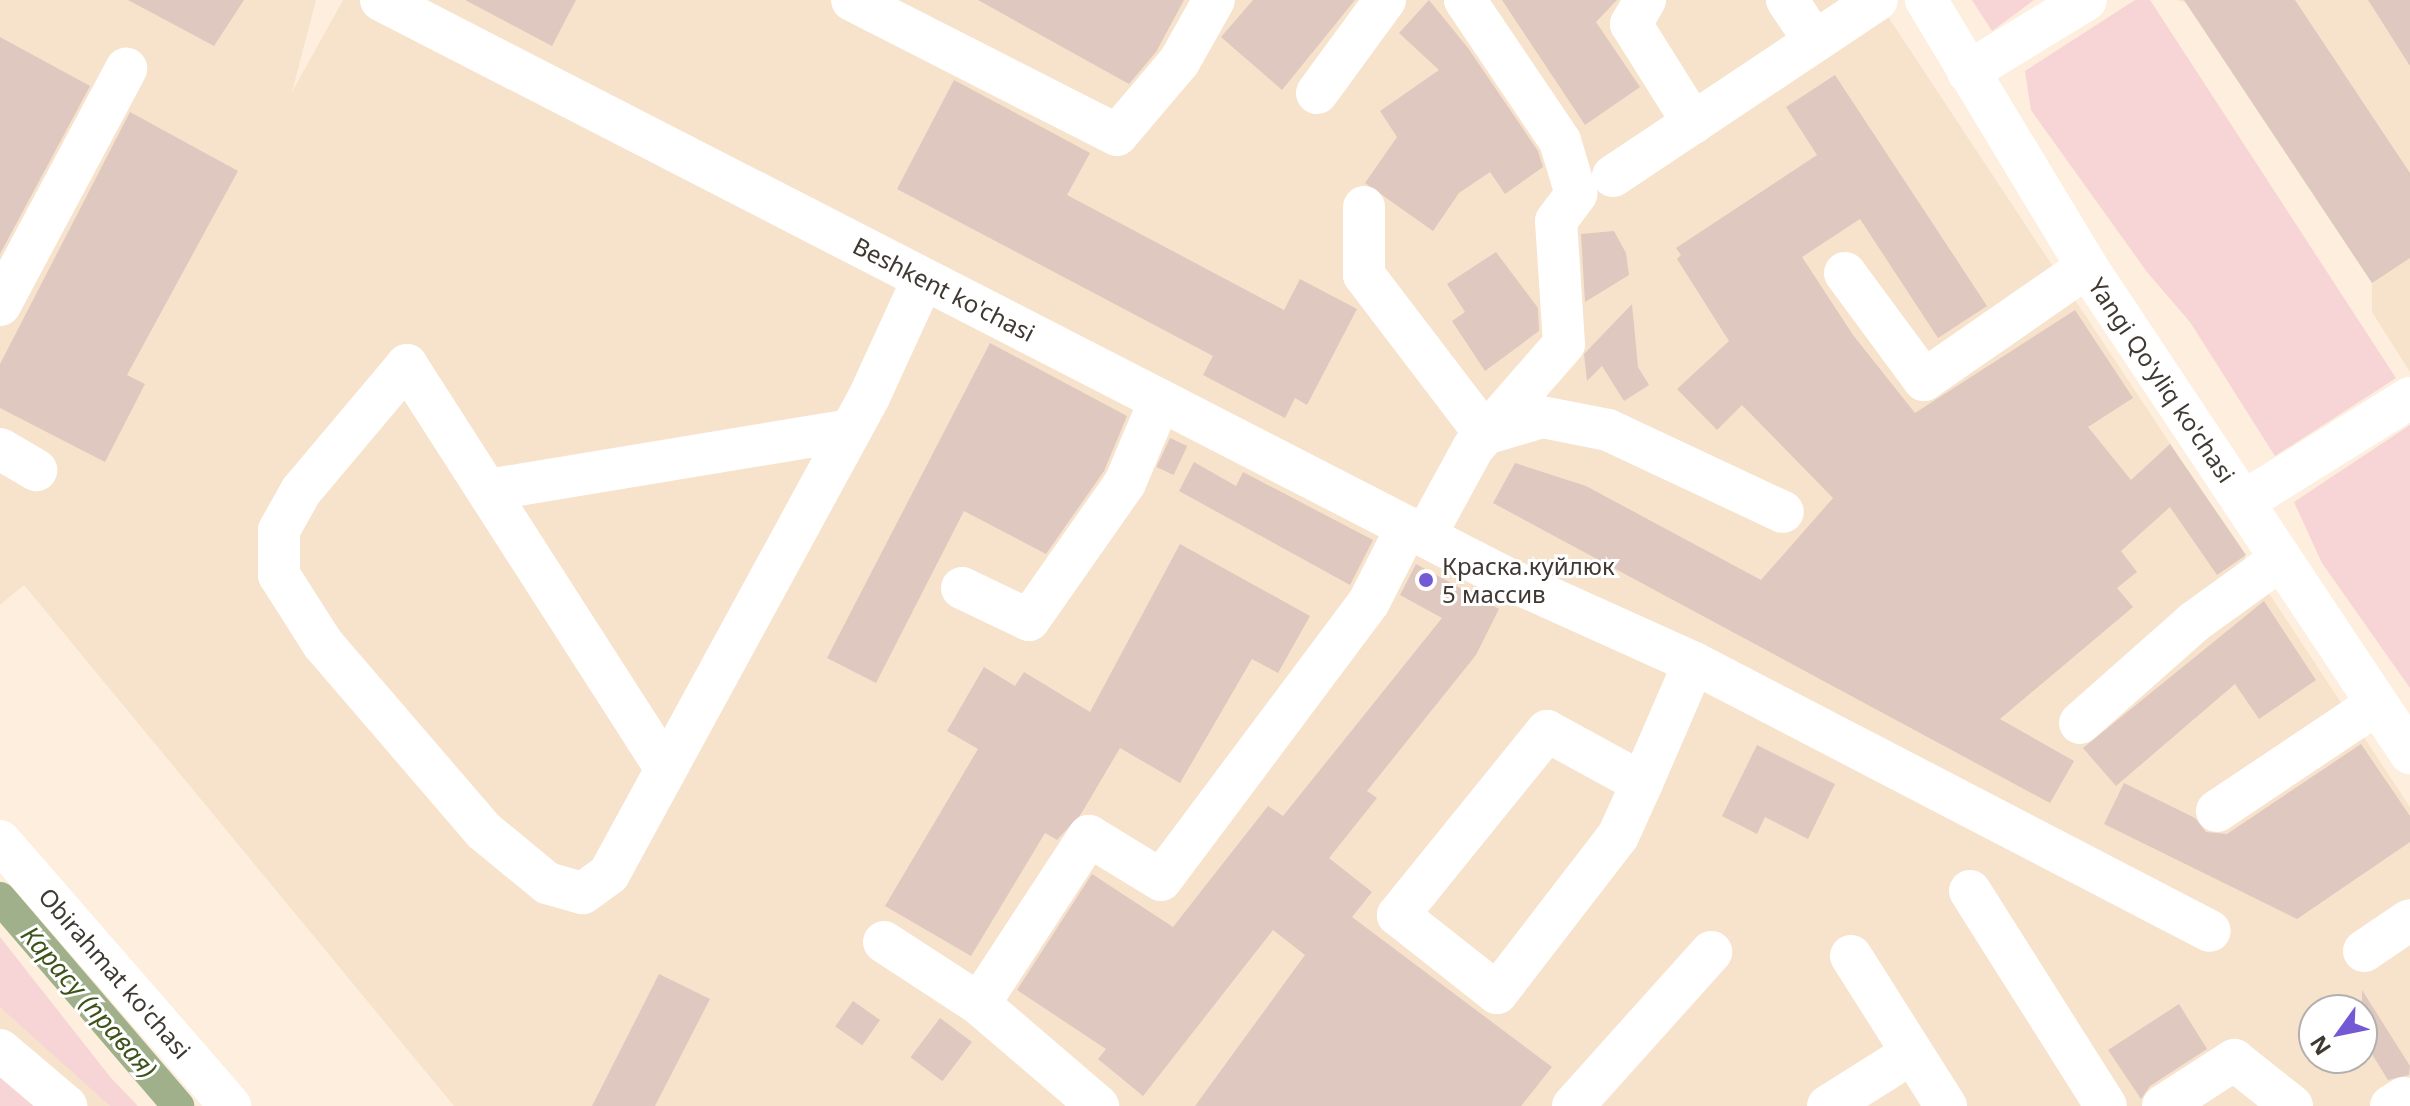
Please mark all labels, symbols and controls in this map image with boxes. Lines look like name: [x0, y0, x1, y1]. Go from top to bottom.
street label: Beshkent ko'chasi: [848, 231, 1040, 347]
street label: Yangi Qo'yliq ko'chasi: [2083, 272, 2241, 488]
place label: Краска.куйлюк 5 массив: [1442, 552, 1615, 608]
marker: Краска.куйлюк 5 массив: [1417, 571, 1435, 589]
street label: Obirahmat ko'chasi: [33, 882, 197, 1064]
water label: Карасу (правая): [15, 920, 163, 1084]
north arrow: [2298, 994, 2378, 1074]
text: N: [2302, 1030, 2337, 1062]

